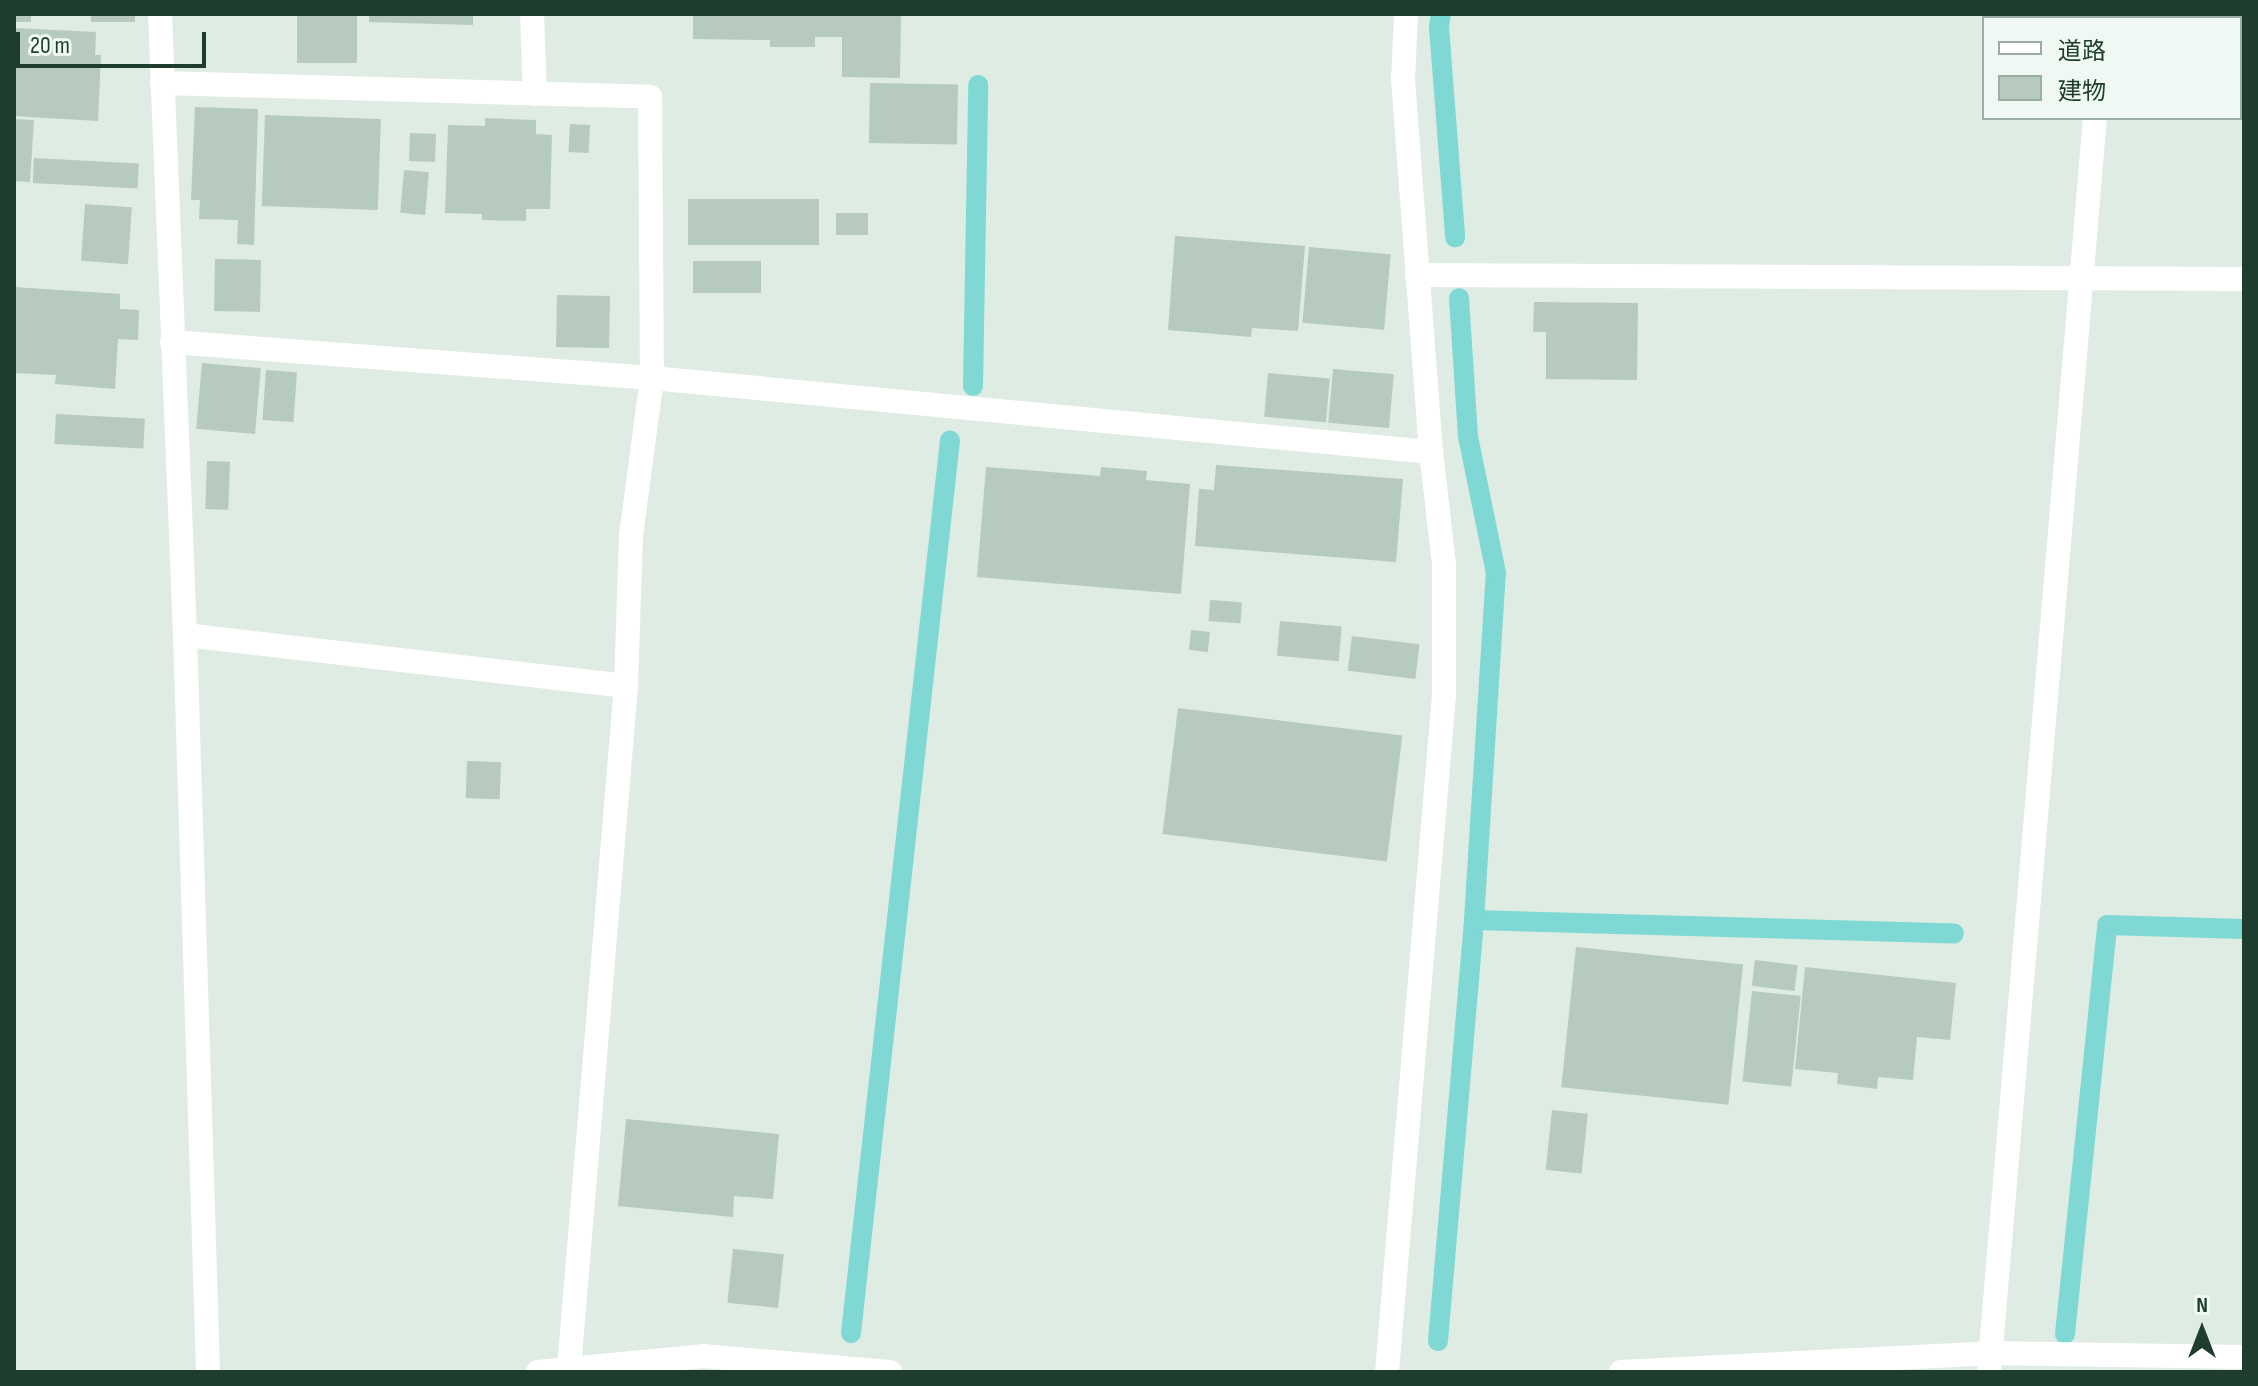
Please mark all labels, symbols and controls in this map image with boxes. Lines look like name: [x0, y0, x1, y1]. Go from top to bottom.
scale bar: [20, 16, 210, 66]
legend: [1982, 16, 2242, 120]
text: 20 m: [30, 31, 70, 60]
text: 道路: [2058, 37, 2106, 66]
text: 建物: [2058, 77, 2106, 106]
north arrow: [2162, 1290, 2242, 1370]
text: N: [2196, 1292, 2208, 1319]

